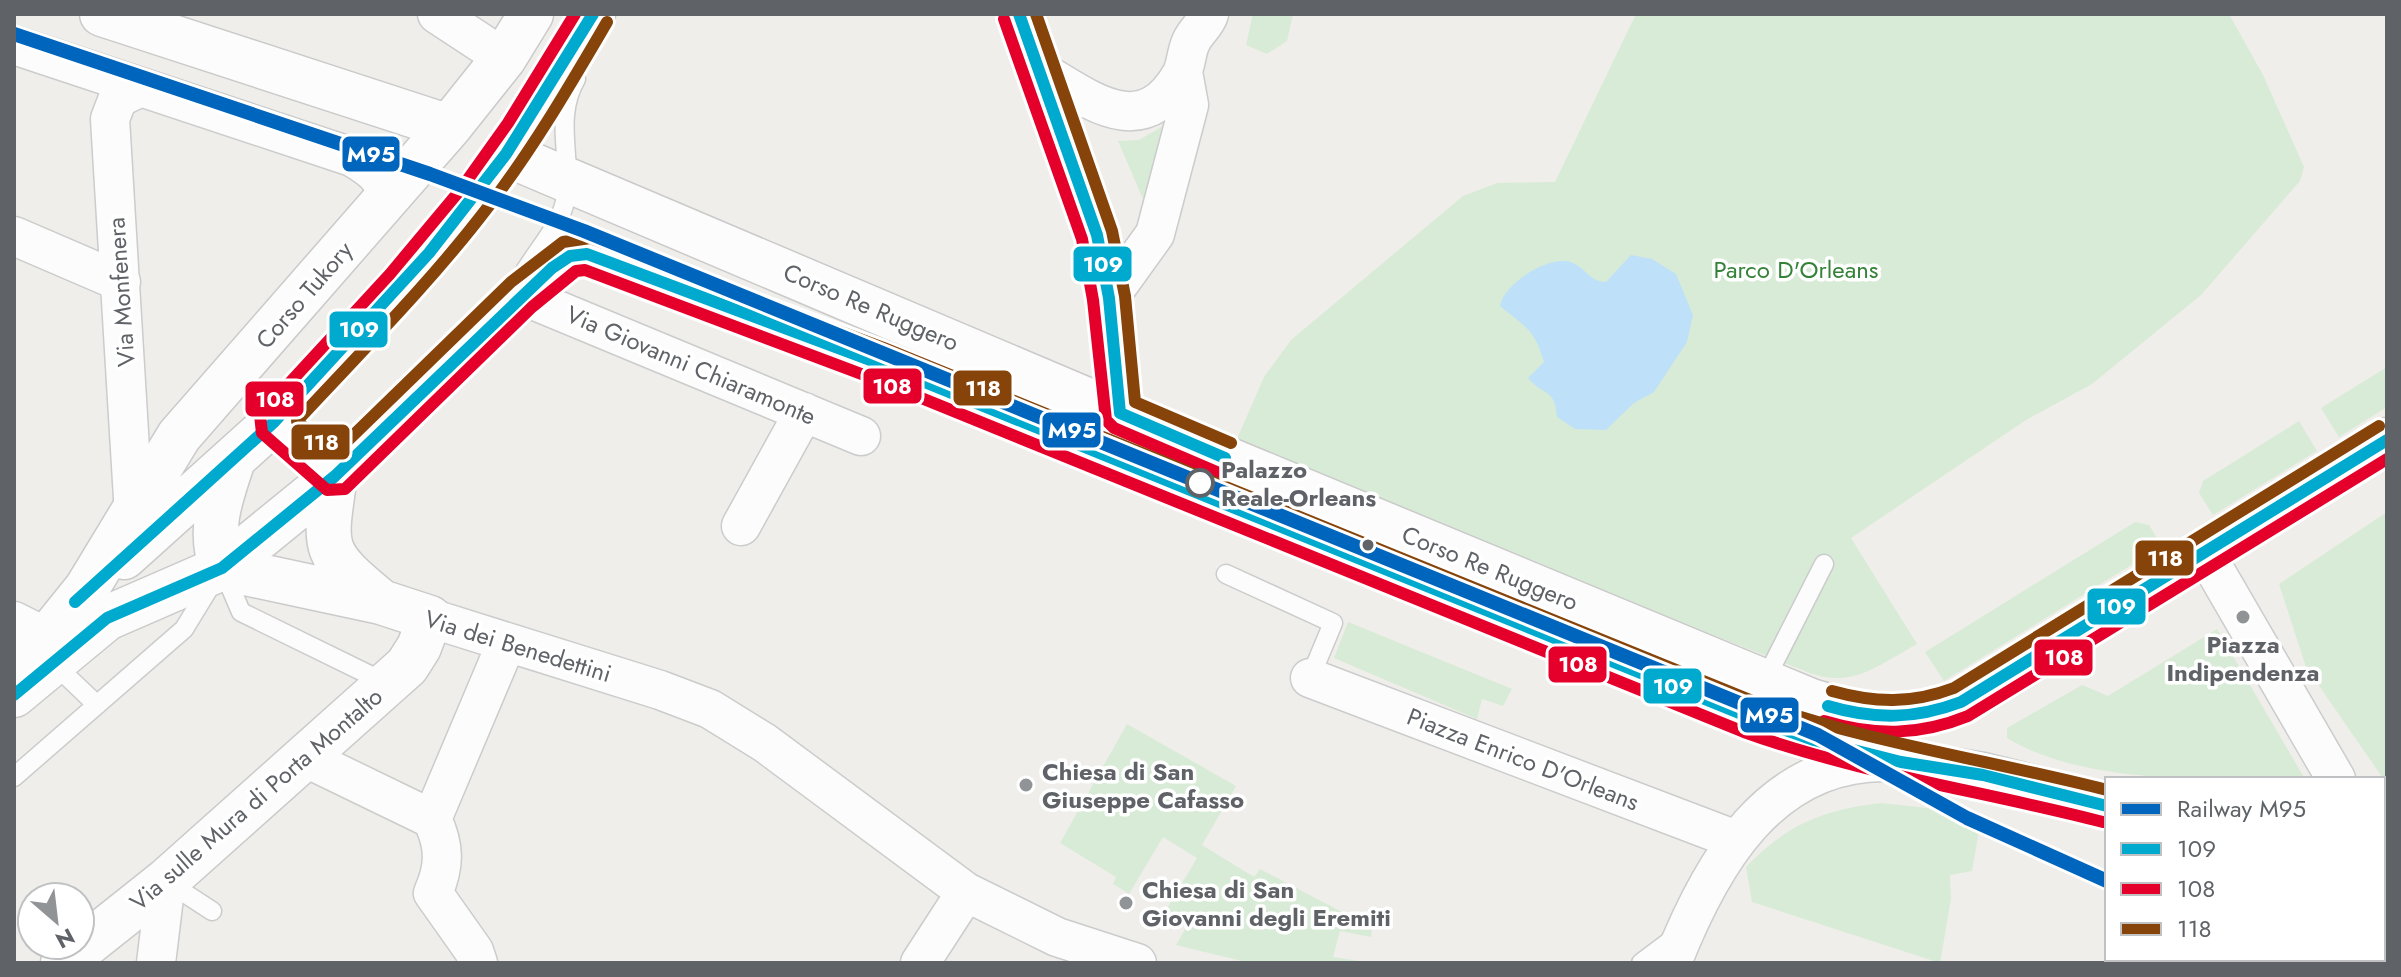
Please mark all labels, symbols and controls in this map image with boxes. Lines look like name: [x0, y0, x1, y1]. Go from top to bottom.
line badge: M95: [341, 135, 401, 173]
text: M95: [347, 138, 395, 170]
street label: Via Monfenera: [98, 216, 144, 368]
street label: Corso Tukory: [247, 233, 361, 356]
line badge: 109: [1072, 245, 1133, 283]
text: 109: [1083, 248, 1123, 280]
park label: Parco D'Orleans: [1714, 252, 1878, 287]
street label: Corso Re Ruggero: [778, 254, 964, 360]
street label: Via Giovanni Chiaramonte: [561, 296, 821, 434]
line badge: 109: [328, 310, 389, 349]
text: 109: [339, 313, 379, 345]
line badge: 108: [862, 367, 923, 405]
line badge: 118: [952, 369, 1013, 407]
text: 108: [872, 370, 912, 402]
text: 118: [965, 372, 1001, 404]
line badge: 108: [244, 380, 305, 418]
text: 108: [255, 383, 295, 415]
line badge: M95: [1041, 411, 1102, 449]
text: M95: [1048, 414, 1096, 446]
line badge: 118: [290, 423, 351, 461]
text: 118: [303, 426, 339, 458]
place label: Palazzo Reale-Orleans: [1221, 452, 1376, 515]
marker: Palazzo Reale-Orleans: [1186, 469, 1214, 497]
street label: Corso Re Ruggero: [1397, 517, 1583, 619]
unlabelled marker: [1360, 537, 1376, 553]
line badge: 118: [2134, 539, 2195, 577]
text: 118: [2147, 542, 2183, 574]
line badge: 109: [2086, 587, 2147, 626]
text: 109: [2096, 590, 2136, 622]
street label: Via dei Benedettini: [420, 601, 616, 691]
marker: Piazza Indipendenza: [2234, 608, 2252, 626]
place label: Piazza Indipendenza: [2166, 627, 2320, 690]
line badge: 108: [2033, 638, 2094, 677]
text: 108: [2044, 641, 2084, 673]
line badge: 108: [1547, 645, 1608, 684]
text: 108: [1558, 648, 1598, 680]
line badge: 109: [1642, 667, 1703, 705]
text: 109: [1653, 670, 1693, 702]
street label: Via sulle Mura di Porta Montalto: [122, 679, 390, 919]
line badge: M95: [1739, 696, 1800, 734]
street label: Piazza Enrico D'Orleans: [1402, 699, 1644, 819]
text: M95: [1745, 699, 1793, 731]
place label: Chiesa di San Giuseppe Cafasso: [1042, 754, 1244, 817]
marker: Chiesa di San Giuseppe Cafasso: [1017, 776, 1035, 794]
legend: [2105, 777, 2385, 961]
text: Railway M95: [2177, 791, 2306, 826]
text: 109: [2177, 831, 2216, 866]
text: 108: [2177, 871, 2215, 906]
place label: Chiesa di San Giovanni degli Eremiti: [1142, 872, 1391, 935]
north arrow: [16, 881, 96, 961]
marker: Chiesa di San Giovanni degli Eremiti: [1117, 894, 1135, 912]
text: 118: [2177, 911, 2212, 946]
text: N: [50, 920, 81, 957]

